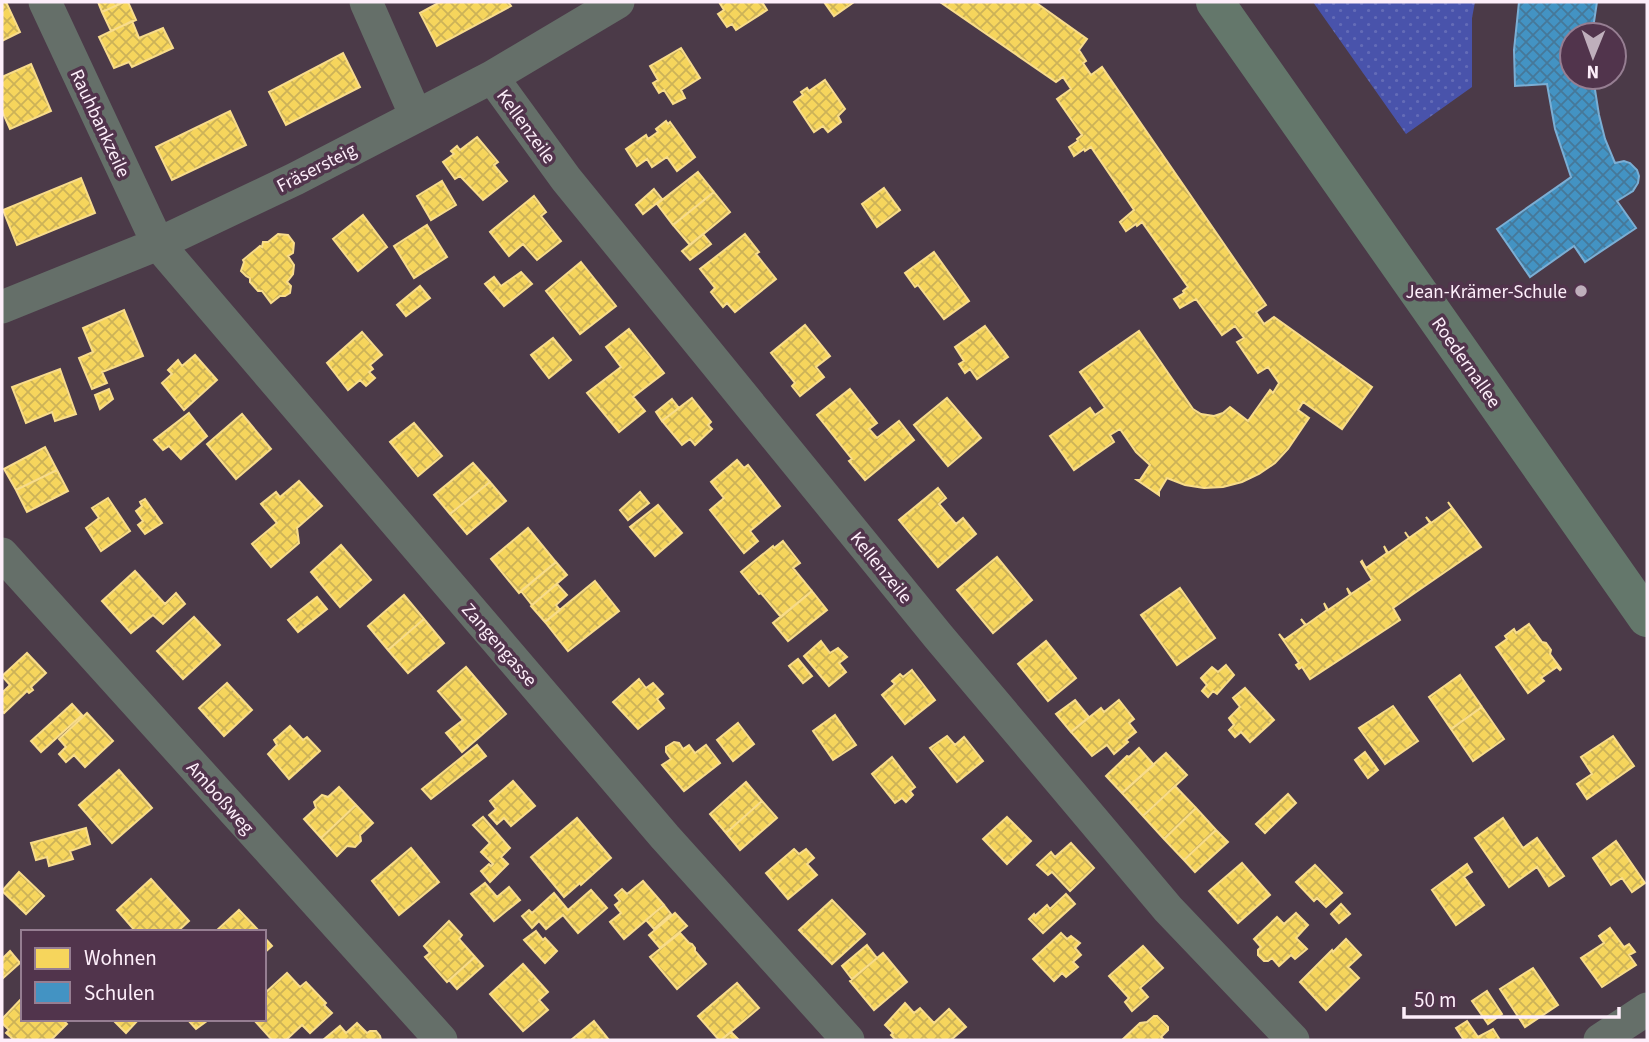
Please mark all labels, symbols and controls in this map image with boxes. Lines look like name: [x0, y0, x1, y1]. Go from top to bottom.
north arrow: [1558, 21, 1628, 91]
text: N: [1586, 58, 1599, 85]
street label: Rauhbankzeile: [63, 65, 137, 182]
street label: Kellenzeile: [490, 84, 562, 170]
street label: Fräsersteig: [272, 137, 362, 200]
place label: Jean-Krämer-Schule: [1405, 279, 1567, 306]
marker: Jean-Krämer-Schule: [1573, 283, 1589, 299]
street label: Roedernallee: [1424, 312, 1507, 414]
street label: Kellenzeile: [843, 526, 918, 610]
street label: Zangengasse: [455, 597, 543, 693]
street label: Amboßweg: [180, 756, 260, 841]
legend: [21, 930, 266, 1021]
text: Wohnen: [84, 943, 157, 973]
scale bar: [1404, 976, 1619, 1020]
text: Schulen: [84, 978, 155, 1008]
text: 50 m: [1414, 985, 1456, 1015]

